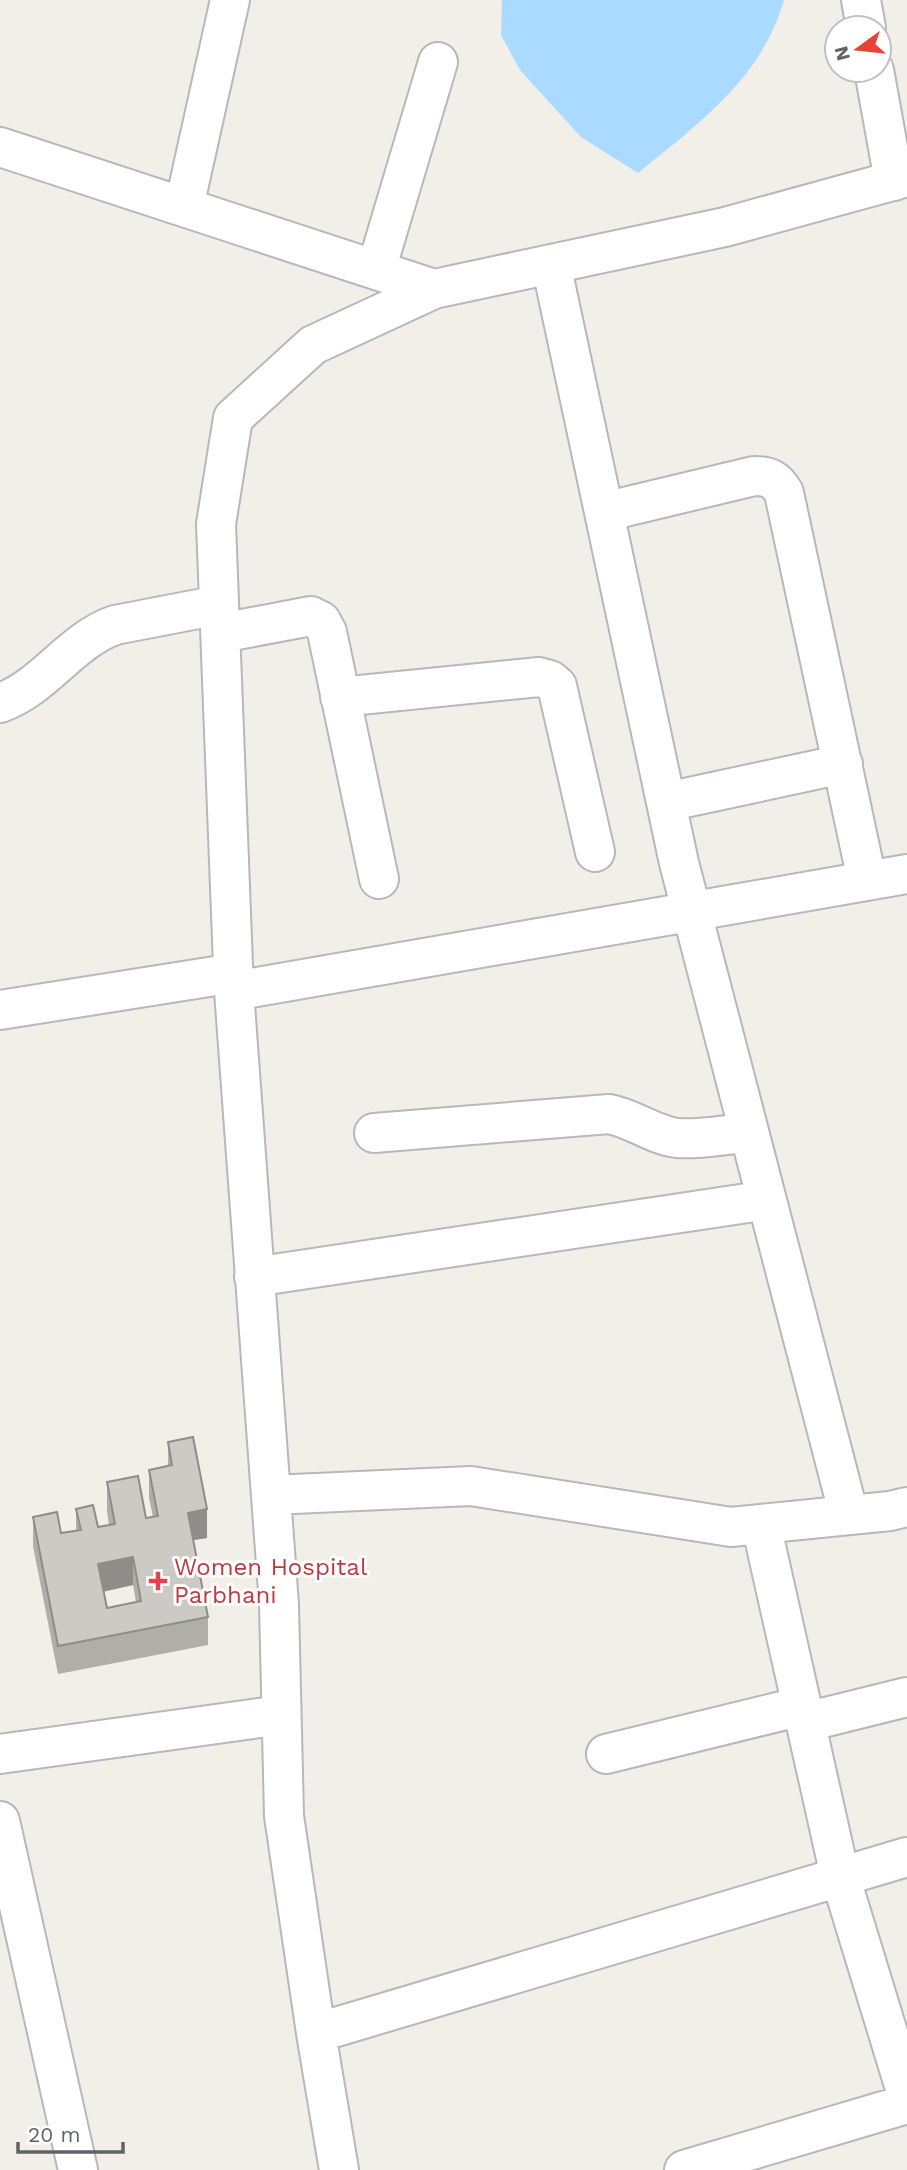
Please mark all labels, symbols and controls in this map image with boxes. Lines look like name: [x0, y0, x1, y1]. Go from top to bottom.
north arrow: [823, 14, 893, 84]
text: N: [829, 43, 855, 63]
place label: Women Hospital Parbhani: [174, 1553, 368, 1609]
marker: Women Hospital Parbhani: [148, 1571, 168, 1591]
scale bar: [18, 2110, 122, 2154]
text: 20 m: [28, 2122, 80, 2147]

